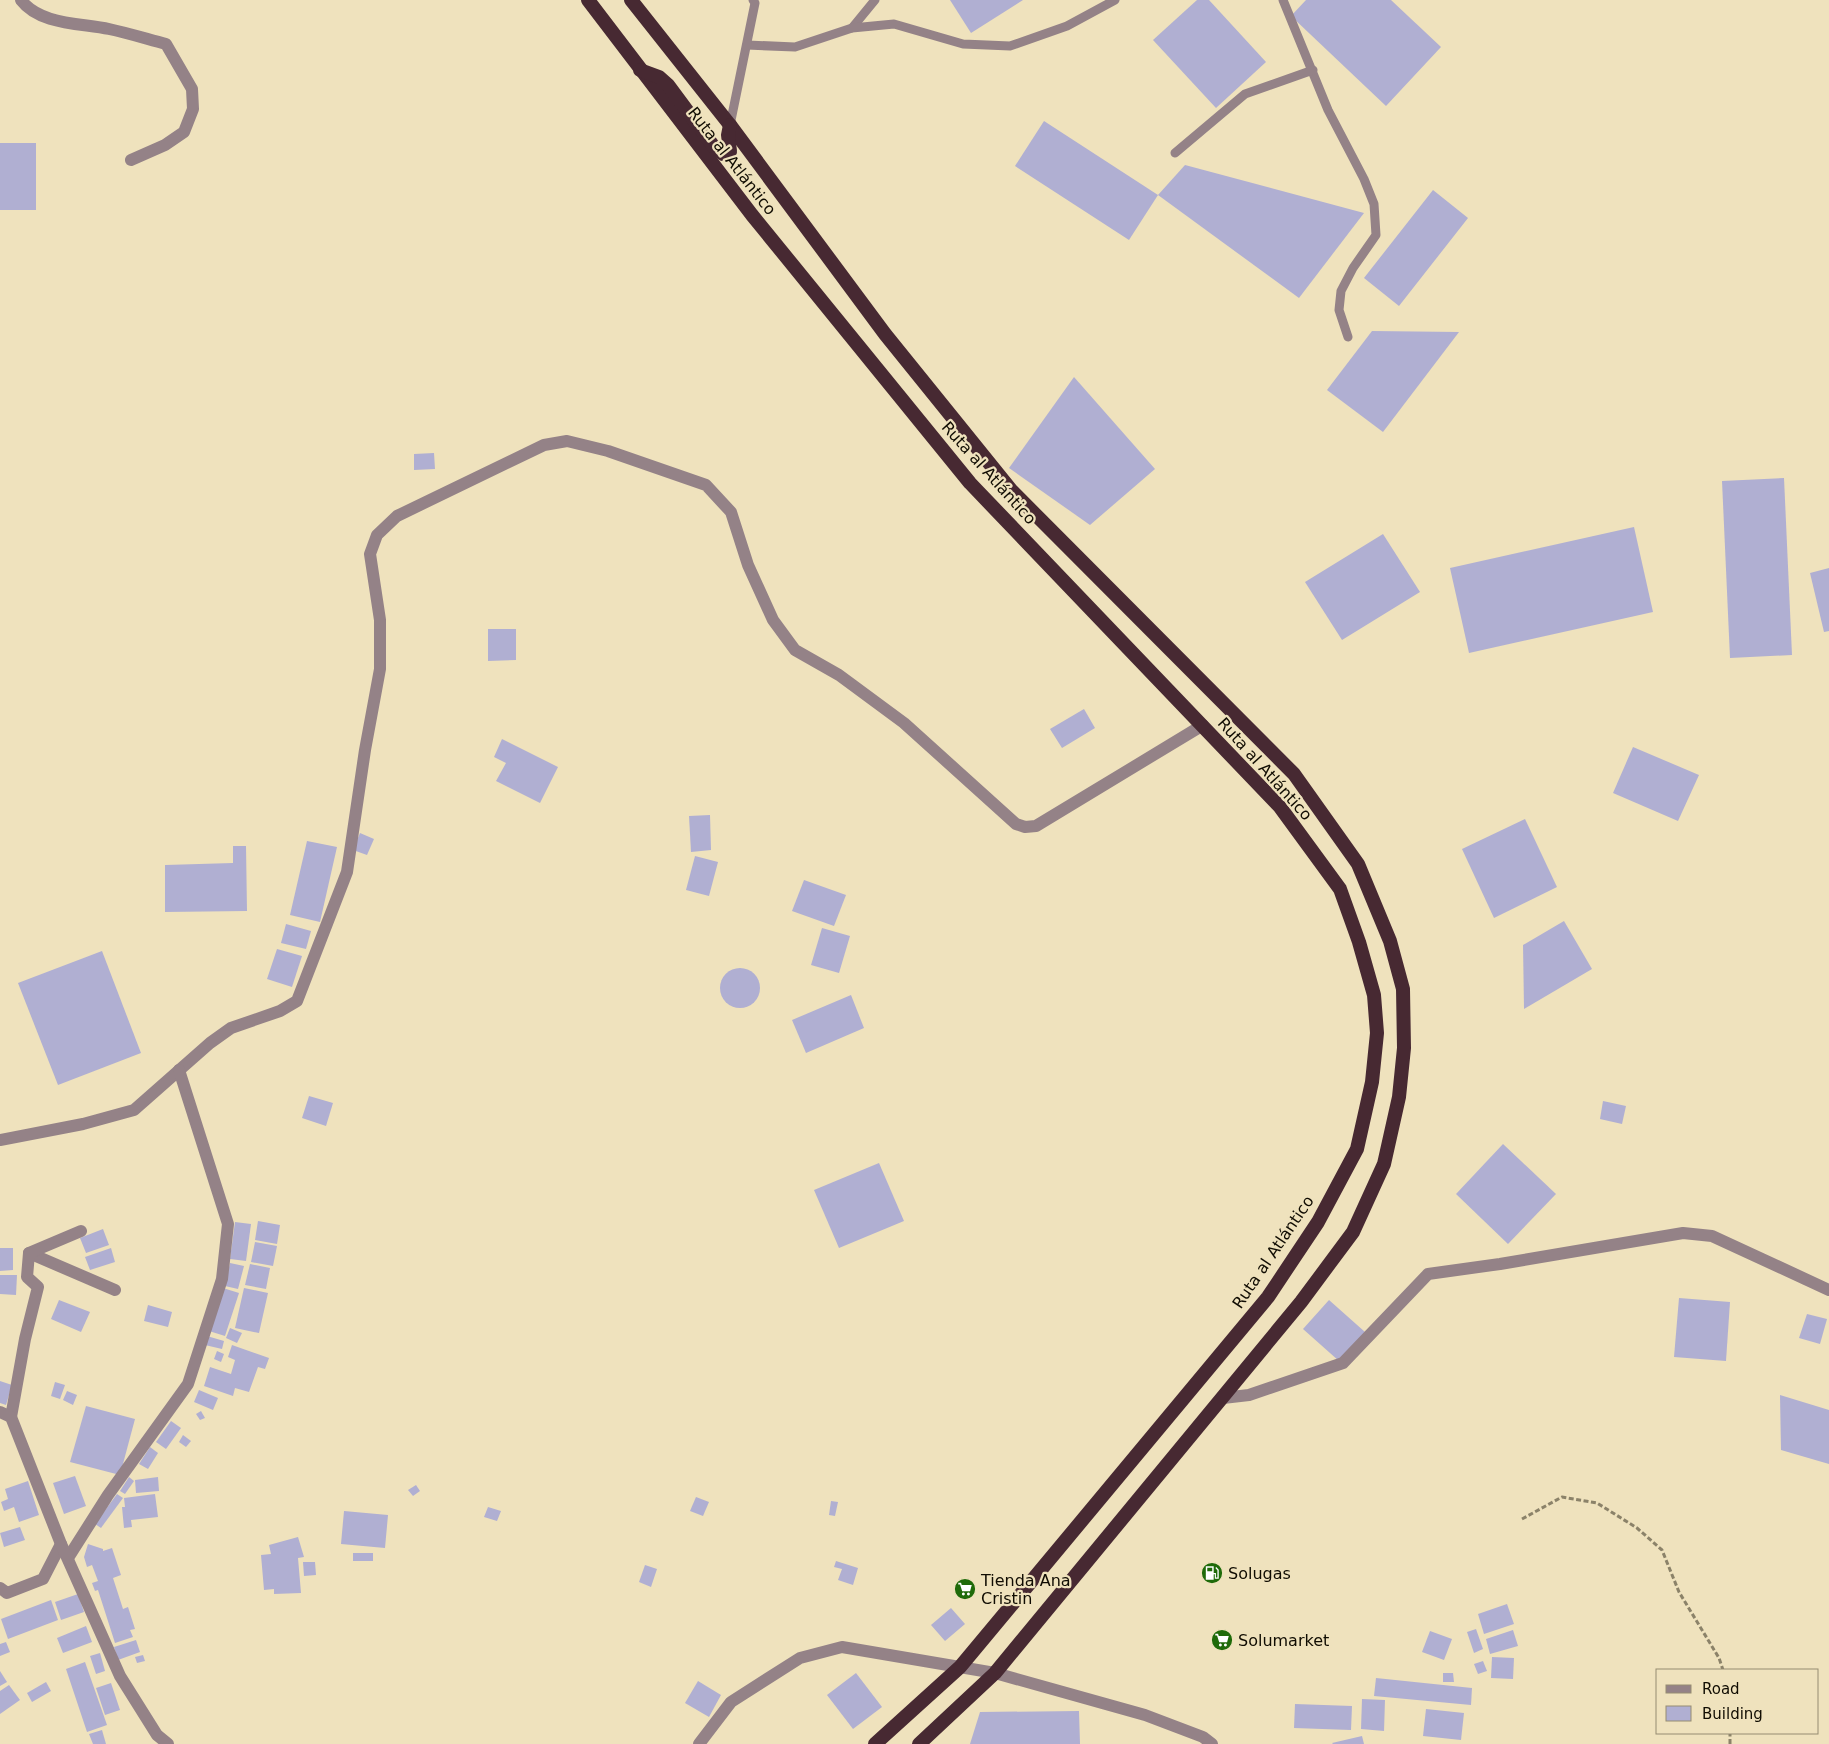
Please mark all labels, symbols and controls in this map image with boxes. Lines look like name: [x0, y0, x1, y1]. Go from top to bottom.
street label: Ruta al Atlántico: [684, 103, 780, 219]
street label: Ruta al Atlántico: [938, 418, 1040, 528]
street label: Ruta al Atlántico: [1214, 714, 1316, 824]
street label: Ruta al Atlántico: [1228, 1192, 1318, 1312]
fuel station icon: Solugas: [1200, 1561, 1224, 1585]
place label: Solugas: [1228, 1564, 1291, 1583]
place label: Tienda Ana Cristin: [980, 1571, 1071, 1608]
supermarket icon: Tienda Ana Cristin: [953, 1577, 977, 1601]
supermarket icon: Solumarket: [1210, 1628, 1234, 1652]
place label: Solumarket: [1238, 1631, 1329, 1650]
legend: [1656, 1669, 1819, 1734]
text: Road: [1702, 1680, 1740, 1698]
text: Building: [1702, 1705, 1763, 1723]

